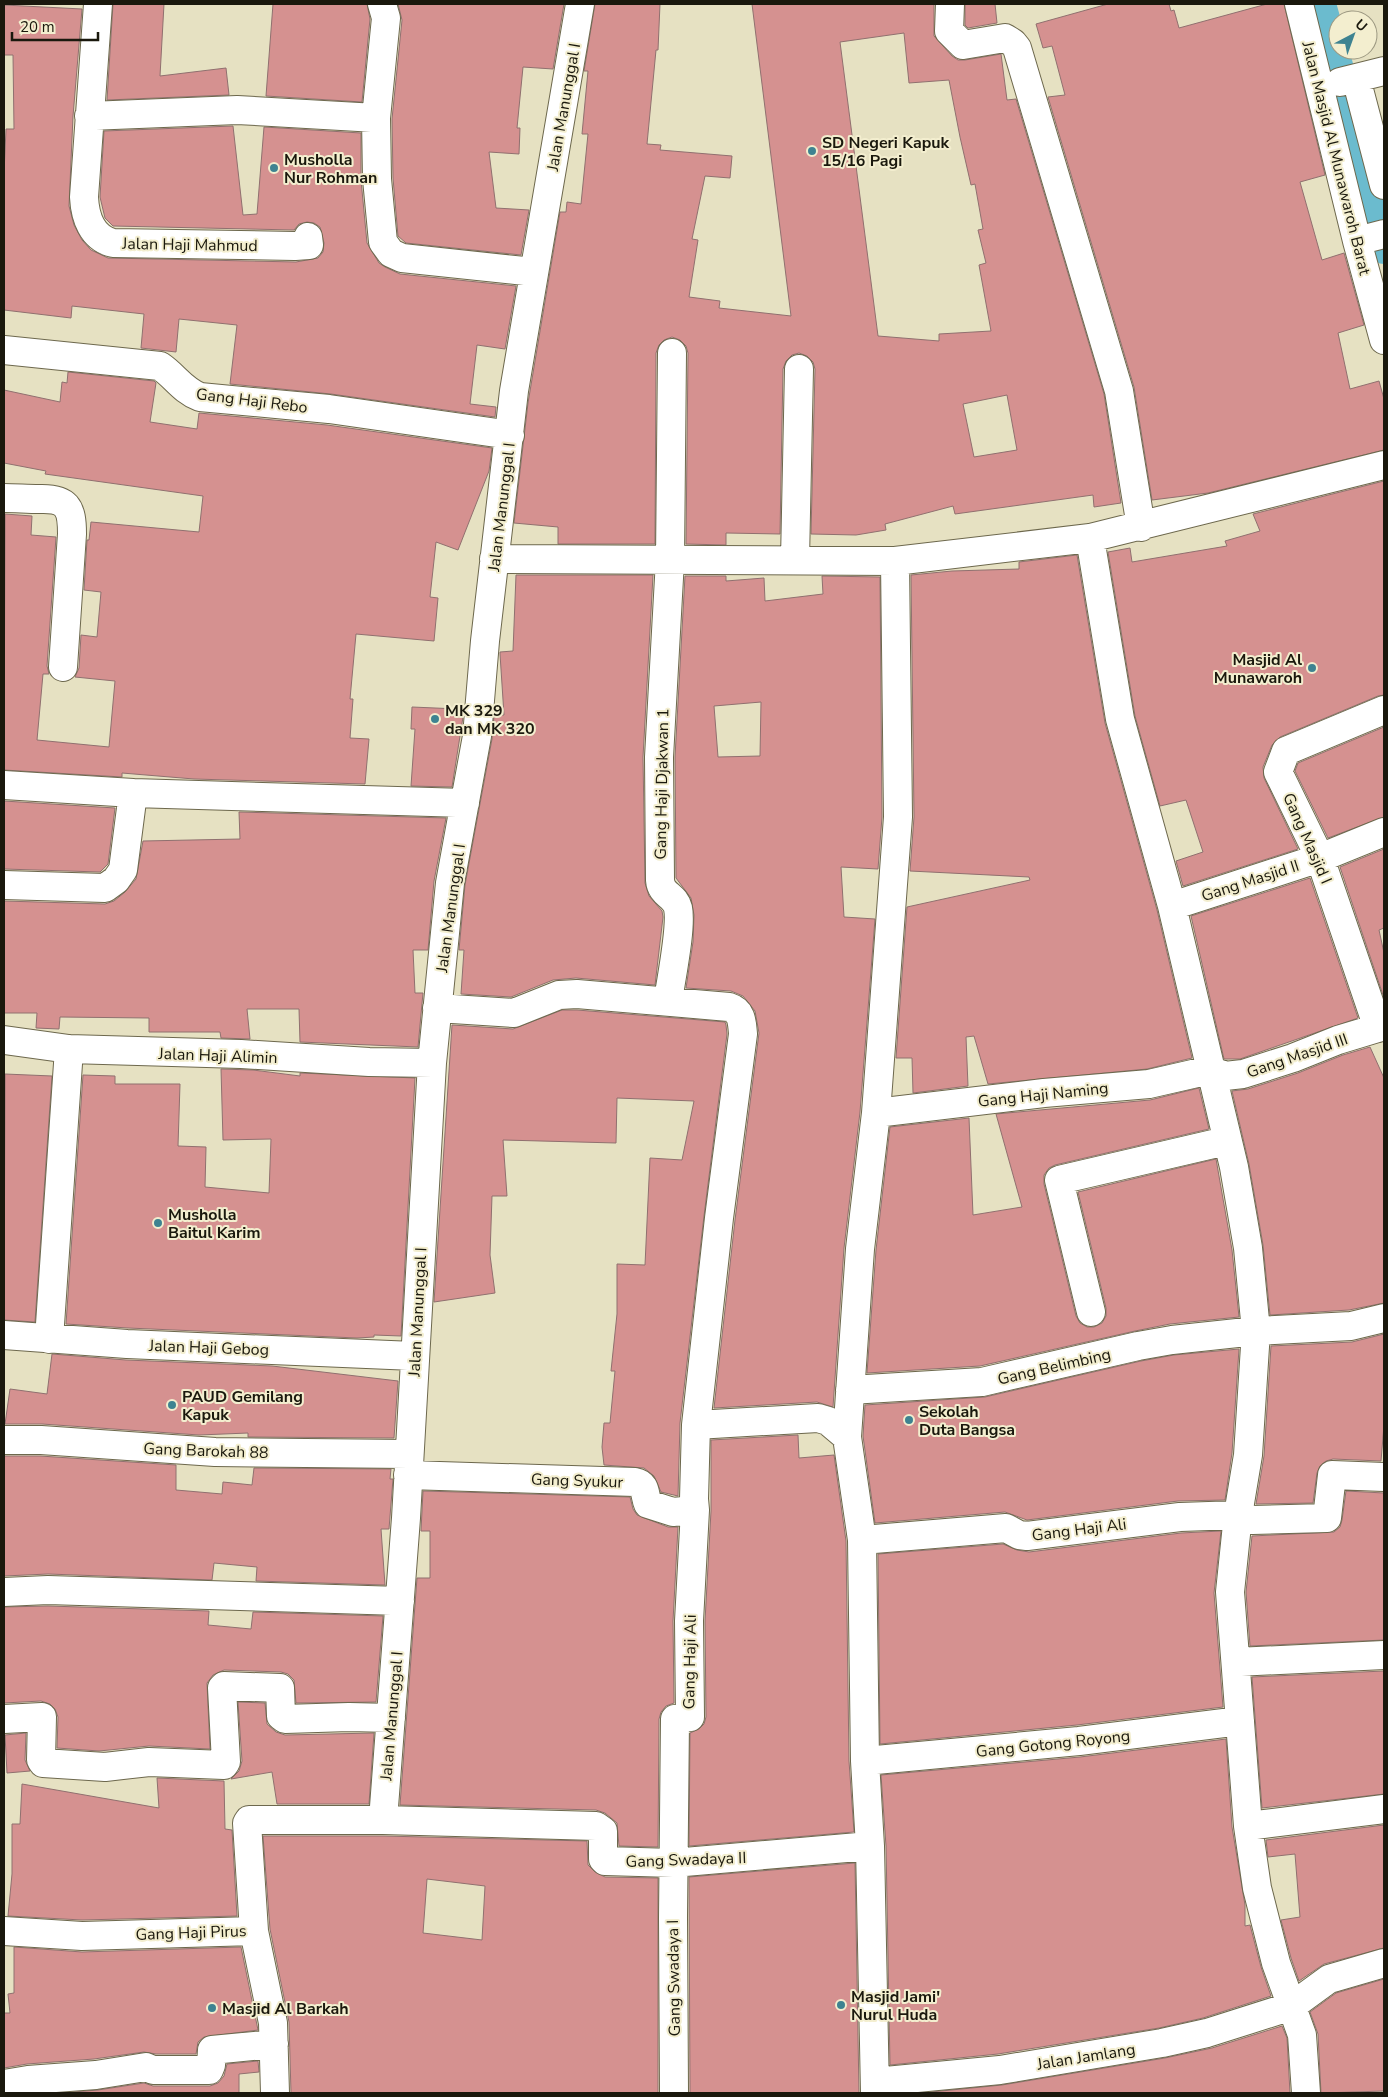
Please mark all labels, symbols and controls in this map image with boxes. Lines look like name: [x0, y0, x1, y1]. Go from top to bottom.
scale bar: [12, 10, 99, 42]
north arrow: [1328, 10, 1378, 60]
text: U: [1351, 15, 1371, 36]
text: 20 m: [20, 17, 55, 37]
street label: Jalan Masjid Al Munawaroh Barat: [1296, 38, 1376, 278]
street label: Jalan Manunggal I: [542, 41, 586, 174]
place label: SD Negeri Kapuk 15/16 Pagi: [822, 132, 949, 172]
marker: SD Negeri Kapuk 15/16 Pagi: [806, 145, 818, 157]
place label: Musholla Nur Rohman: [284, 149, 377, 189]
marker: Musholla Nur Rohman: [268, 162, 280, 174]
street label: Jalan Haji Mahmud: [121, 233, 258, 257]
street label: Gang Haji Rebo: [195, 383, 309, 419]
street label: Jalan Manunggal I: [483, 441, 521, 574]
place label: Masjid Al Munawaroh: [1214, 649, 1302, 689]
marker: Masjid Al Munawaroh: [1306, 662, 1318, 674]
place label: MK 329 dan MK 320: [445, 700, 535, 740]
street label: Gang Haji Djakwan 1: [650, 708, 674, 860]
marker: MK 329 dan MK 320: [429, 713, 441, 725]
street label: Gang Masjid I: [1277, 789, 1337, 887]
street label: Jalan Manunggal I: [431, 842, 471, 975]
street label: Gang Masjid II: [1199, 855, 1302, 907]
street label: Gang Masjid III: [1244, 1028, 1351, 1084]
street label: Jalan Haji Alimin: [157, 1043, 278, 1069]
street label: Gang Haji Naming: [977, 1077, 1109, 1113]
place label: Musholla Baitul Karim: [168, 1204, 260, 1244]
marker: Musholla Baitul Karim: [152, 1217, 164, 1229]
street label: Jalan Manunggal I: [404, 1247, 432, 1378]
street label: Jalan Haji Gebog: [148, 1335, 269, 1361]
street label: Gang Belimbing: [995, 1343, 1113, 1391]
place label: PAUD Gemilang Kapuk: [182, 1386, 303, 1426]
marker: PAUD Gemilang Kapuk: [166, 1399, 178, 1411]
place label: Sekolah Duta Bangsa: [919, 1401, 1015, 1441]
marker: Sekolah Duta Bangsa: [903, 1414, 915, 1426]
street label: Gang Barokah 88: [143, 1438, 269, 1464]
street label: Gang Syukur: [530, 1468, 624, 1494]
street label: Gang Haji Ali: [1031, 1513, 1128, 1547]
street label: Gang Haji Ali: [678, 1614, 702, 1710]
street label: Jalan Manunggal I: [375, 1651, 409, 1783]
street label: Gang Gotong Royong: [975, 1725, 1131, 1763]
street label: Gang Swadaya II: [625, 1847, 747, 1873]
street label: Gang Swadaya I: [662, 1919, 686, 2037]
street label: Gang Haji Pirus: [135, 1920, 247, 1946]
place label: Masjid Jami' Nurul Huda: [851, 1986, 940, 2026]
place label: Masjid Al Barkah: [222, 1998, 349, 2020]
marker: Masjid Jami' Nurul Huda: [835, 1999, 847, 2011]
marker: Masjid Al Barkah: [206, 2002, 218, 2014]
street label: Jalan Jamlang: [1034, 2038, 1137, 2076]

